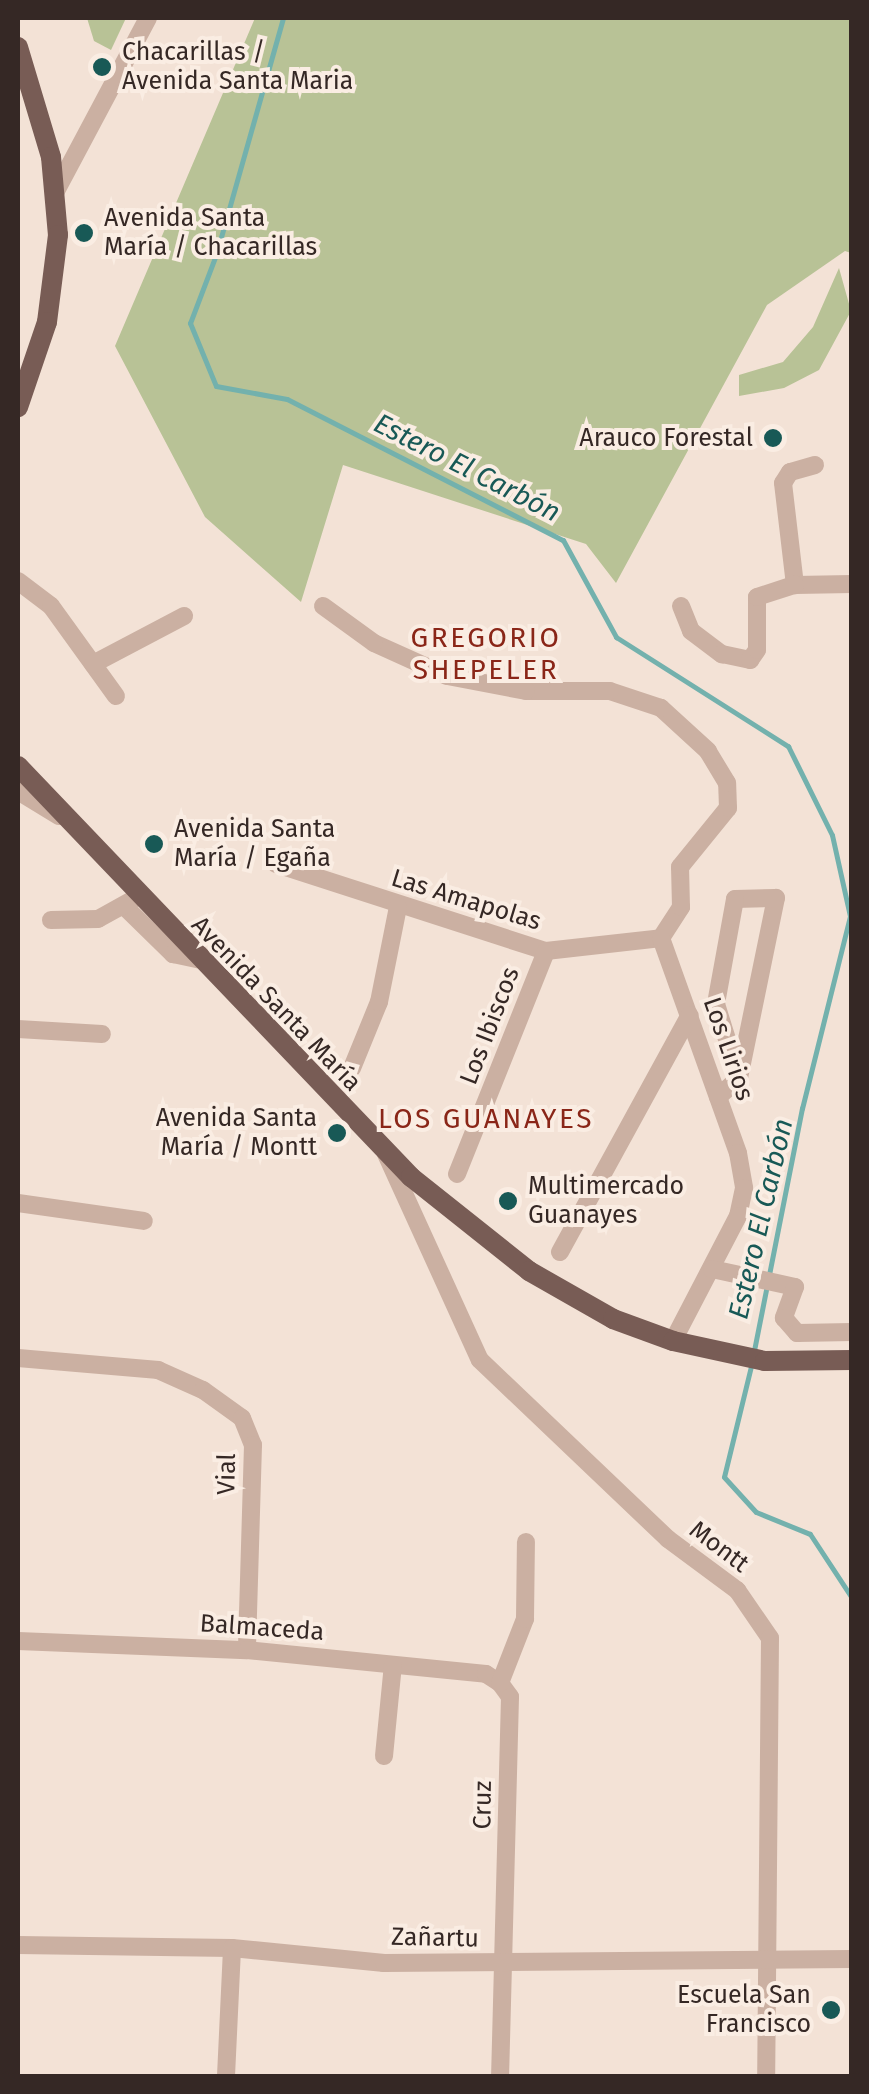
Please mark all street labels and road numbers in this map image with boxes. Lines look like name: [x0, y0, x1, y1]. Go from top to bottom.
street label: Las Amapolas: [388, 863, 544, 937]
street label: Avenida Santa María: [185, 910, 367, 1098]
street label: Los Ibiscos: [454, 963, 526, 1089]
street label: Los Lirios: [696, 993, 760, 1105]
street label: Vial: [212, 1453, 242, 1495]
street label: Montt: [683, 1515, 755, 1579]
street label: Balmaceda: [199, 1609, 325, 1647]
street label: Cruz: [468, 1780, 498, 1830]
street label: Zañartu: [391, 1922, 479, 1954]

